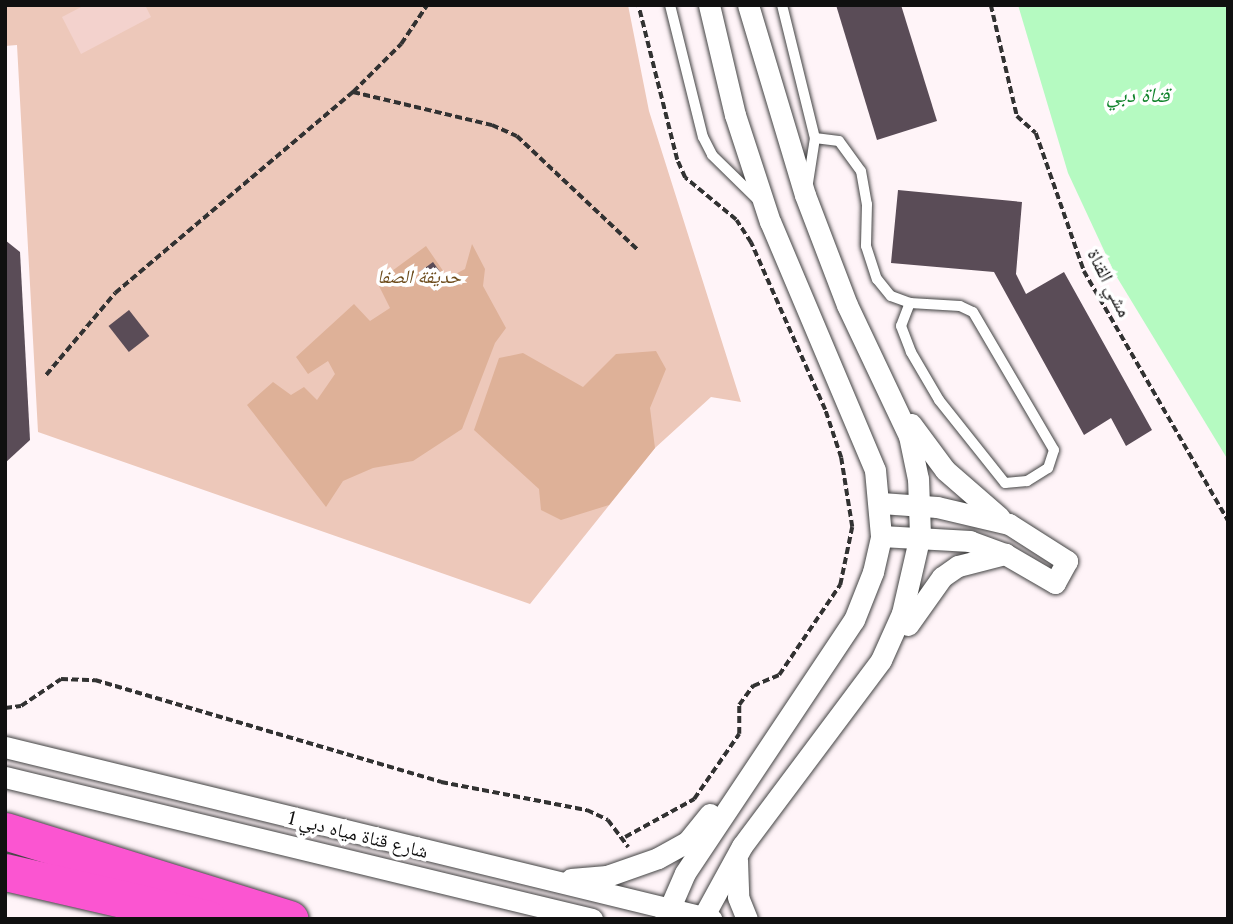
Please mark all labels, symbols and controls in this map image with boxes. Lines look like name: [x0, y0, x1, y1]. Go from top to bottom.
water label: قناة دبي: [1106, 82, 1170, 108]
street label: مشي القناة: [1082, 245, 1136, 321]
park label: حديقة الصفا: [377, 266, 461, 288]
street label: شارع قناة مياه دبي 1: [286, 807, 430, 863]

